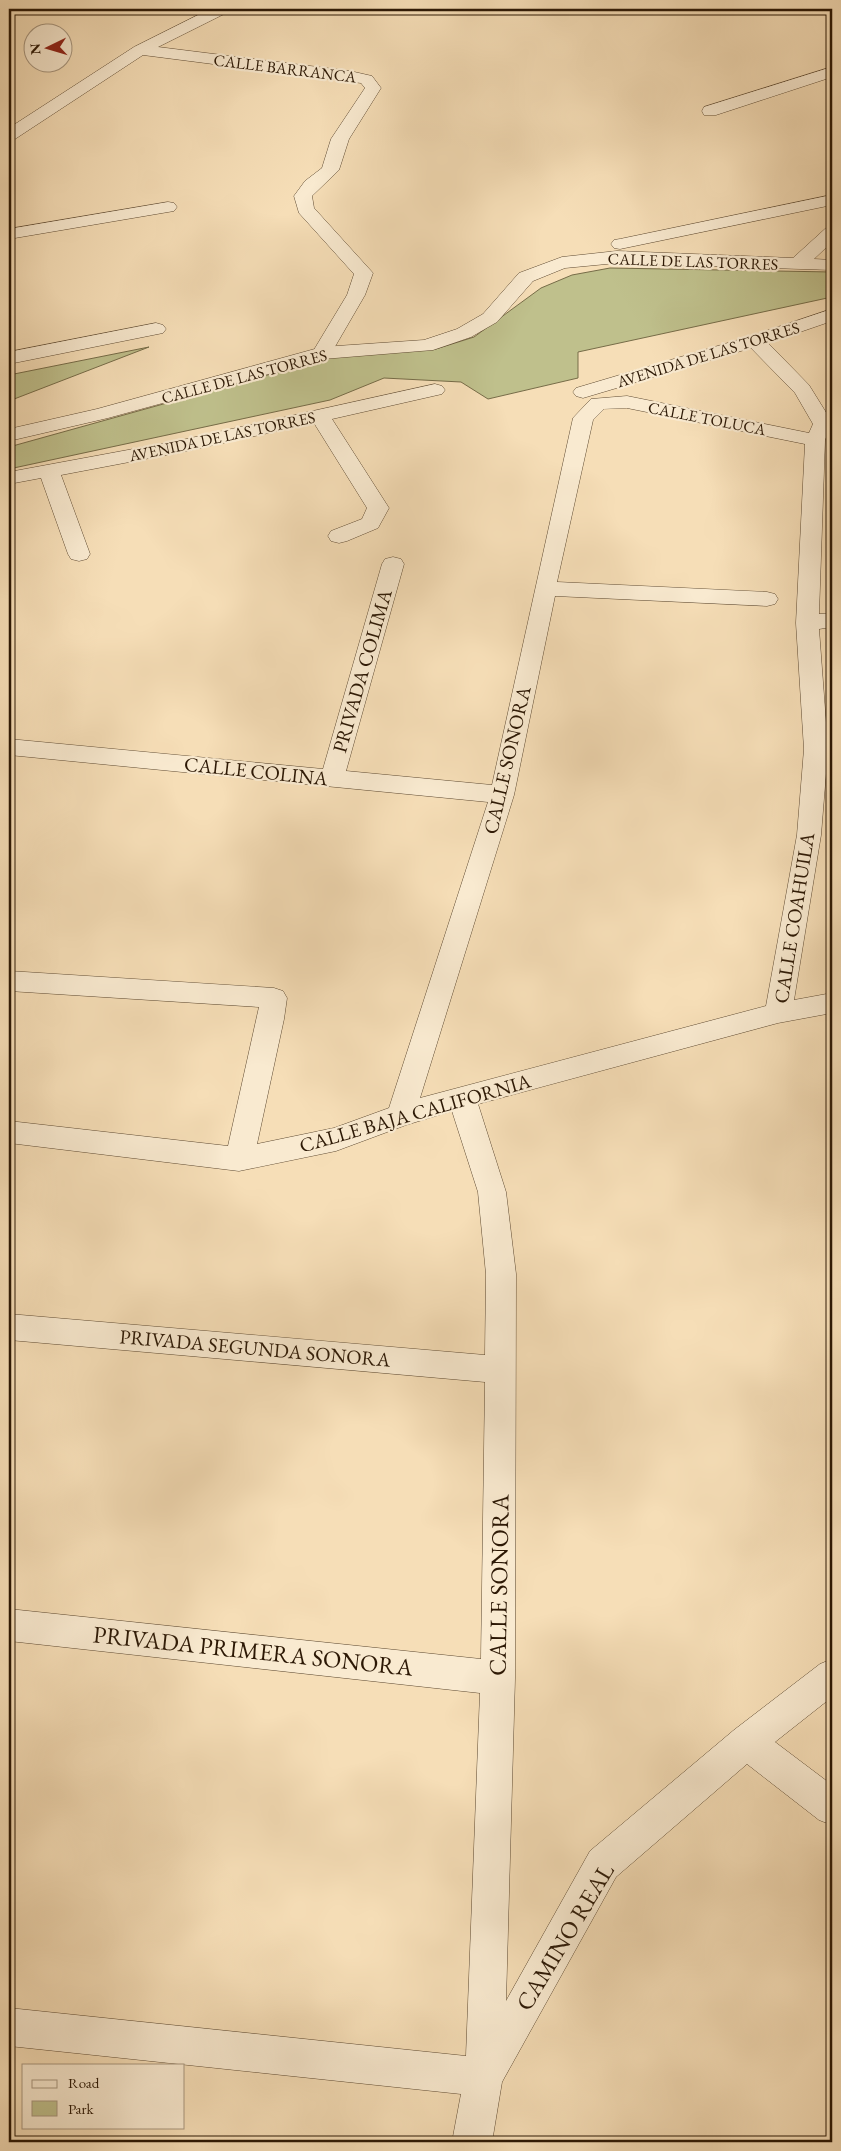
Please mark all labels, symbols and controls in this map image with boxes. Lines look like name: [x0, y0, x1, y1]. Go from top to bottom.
north arrow: [22, 22, 72, 72]
text: N: [26, 42, 45, 56]
street label: CALLE BARRANCA: [212, 49, 358, 88]
street label: CALLE DE LAS TORRES: [607, 248, 779, 275]
street label: AVENIDA DE LAS TORRES: [613, 317, 802, 393]
street label: CALLE DE LAS TORRES: [159, 344, 329, 409]
street label: CALLE TOLUCA: [646, 397, 768, 440]
street label: AVENIDA DE LAS TORRES: [126, 406, 317, 467]
street label: PRIVADA COLIMA: [326, 586, 398, 756]
street label: CALLE SONORA: [477, 683, 537, 837]
street label: CALLE COLINA: [183, 751, 329, 791]
street label: CALLE COAHUILA: [768, 831, 820, 1005]
street label: CALLE BAJA CALIFORNIA: [296, 1067, 534, 1159]
street label: PRIVADA SEGUNDA SONORA: [119, 1323, 392, 1373]
street label: CALLE SONORA: [481, 1494, 516, 1676]
street label: PRIVADA PRIMERA SONORA: [92, 1618, 415, 1683]
street label: CAMINO REAL: [508, 1857, 621, 2016]
legend: [22, 2064, 185, 2128]
text: Road: [68, 2073, 100, 2092]
text: Park: [68, 2099, 95, 2118]

